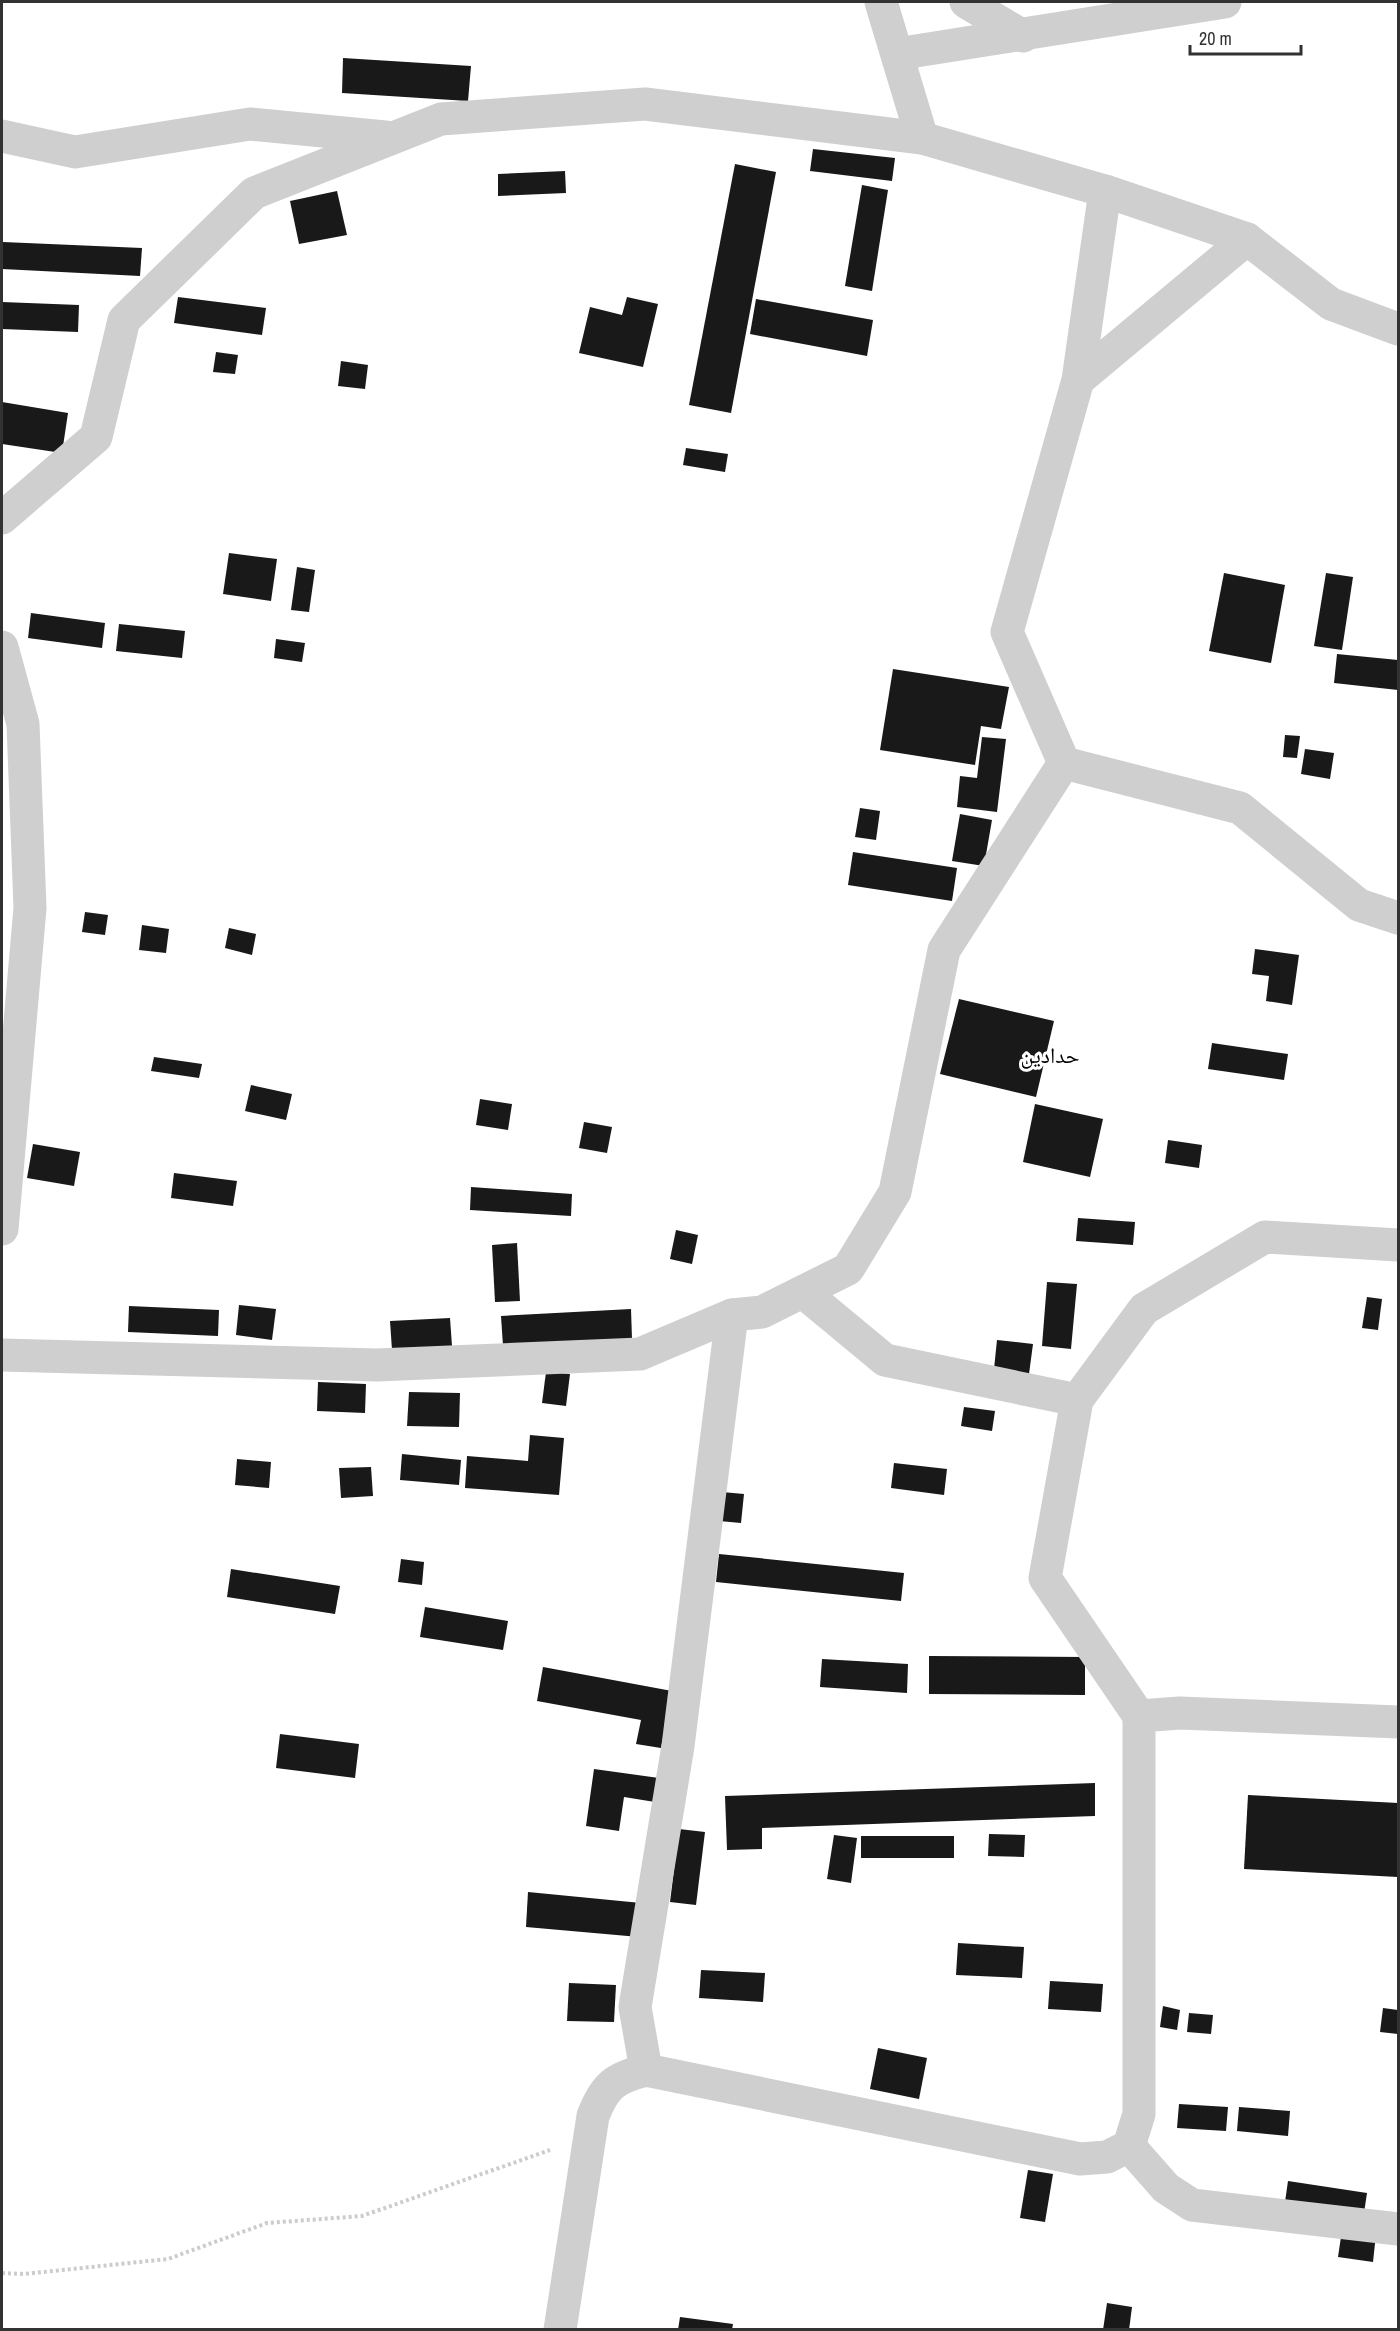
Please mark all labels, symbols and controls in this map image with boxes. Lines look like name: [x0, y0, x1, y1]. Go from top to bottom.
scale bar: [1190, 18, 1301, 56]
text: 20 m: [1199, 26, 1232, 51]
district label: حدادين: [1020, 1040, 1080, 1070]

